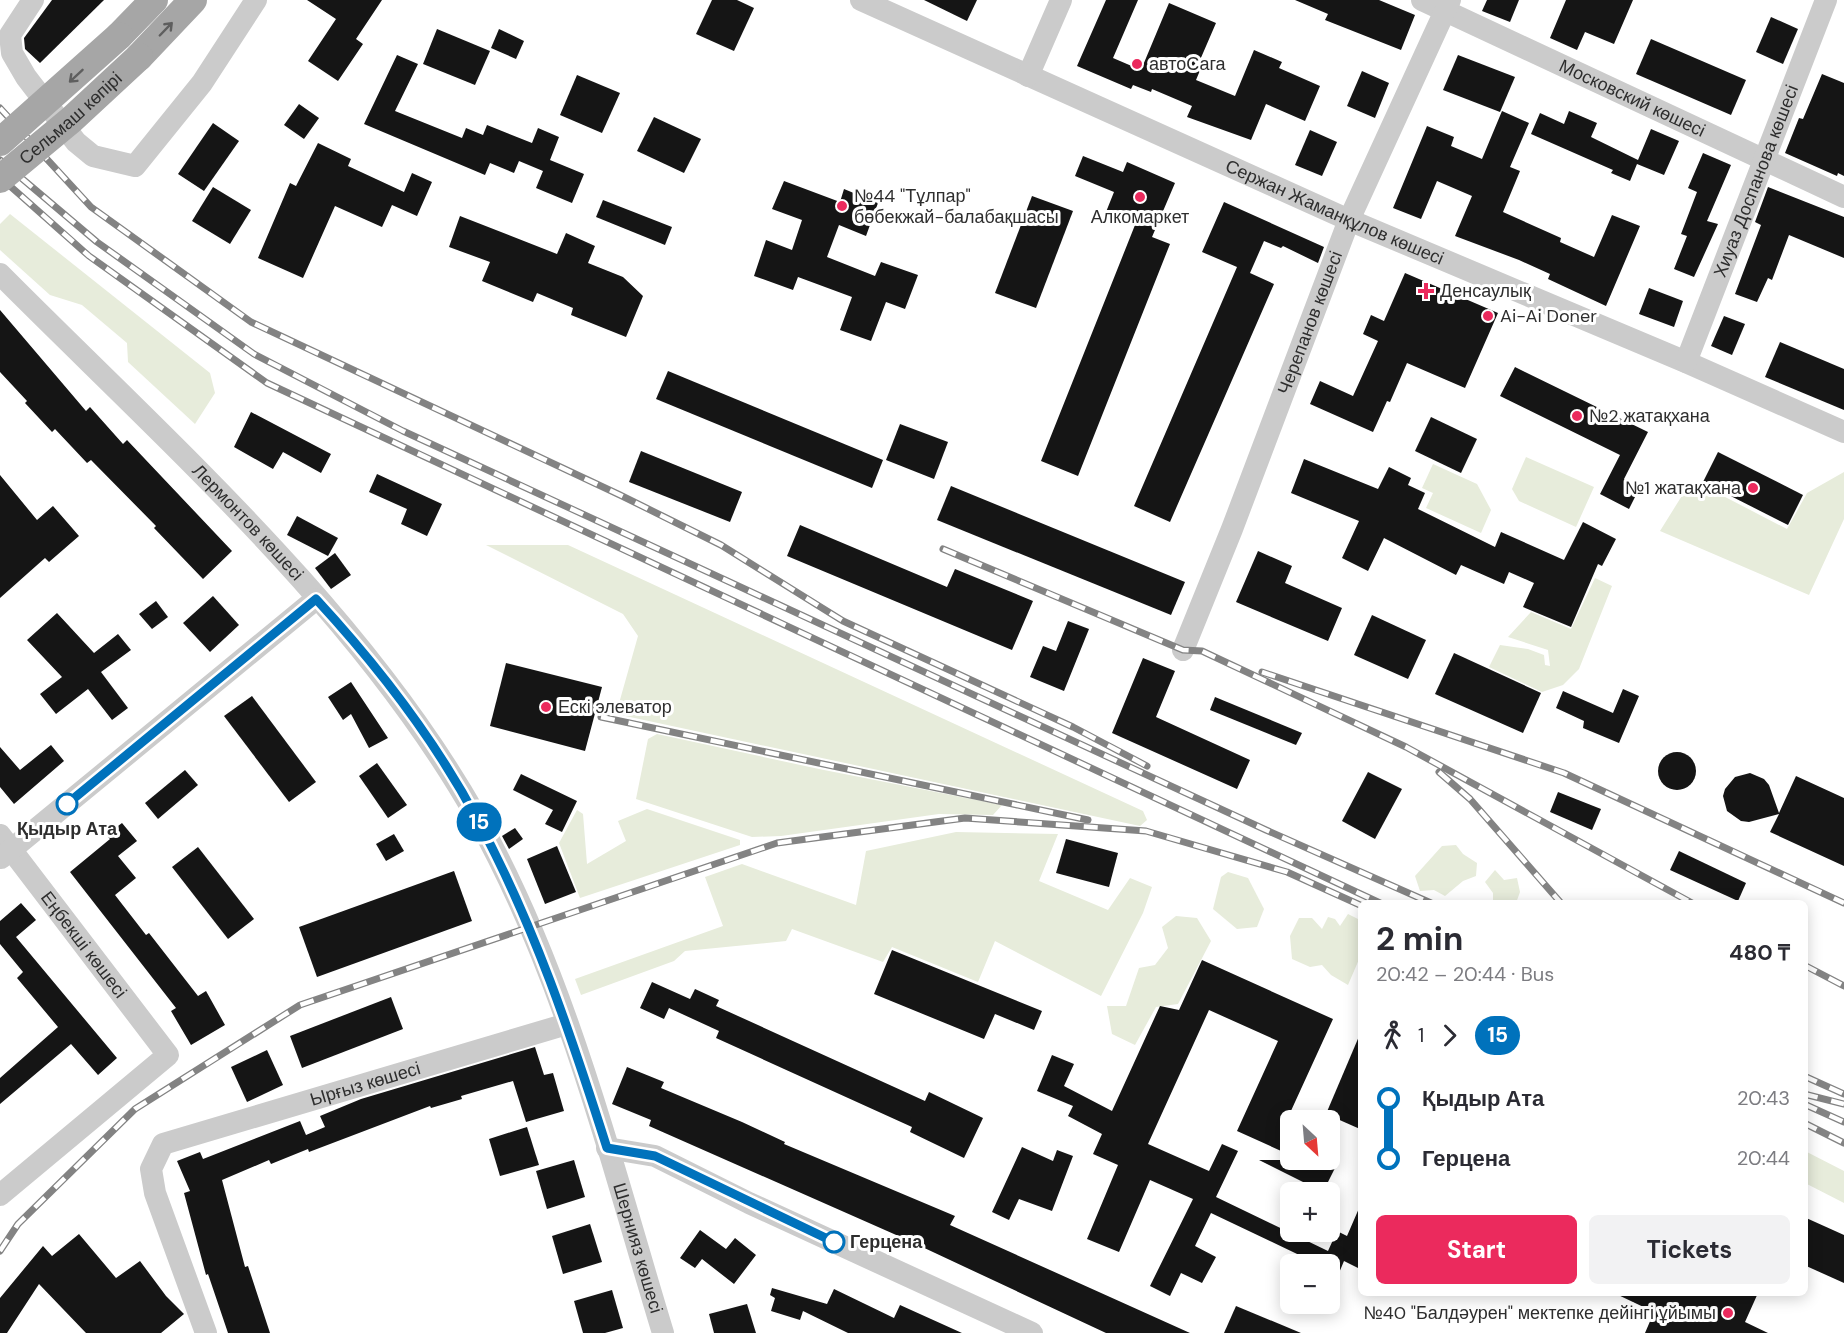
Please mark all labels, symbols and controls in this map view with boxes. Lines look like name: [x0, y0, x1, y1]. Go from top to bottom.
one-way arrow: [159, 21, 173, 36]
place label: автоСага: [1149, 52, 1227, 76]
street label: Московский көшесі: [1555, 54, 1709, 143]
marker: автоСага: [1130, 57, 1144, 71]
street label: Сельмаш көпірі: [14, 67, 127, 170]
one-way arrow: [69, 69, 84, 83]
street label: Хиуаз Доспанова көшесі: [1708, 81, 1804, 281]
street label: Сержан Жаманқұлов көшесі: [1221, 154, 1448, 271]
place label: №44 "Тұлпар" бөбекжай-балабақшасы: [854, 184, 1059, 229]
marker: Алкомаркет: [1133, 190, 1147, 204]
marker: №44 "Тұлпар" бөбекжай-балабақшасы: [835, 199, 849, 213]
place label: Алкомаркет: [1091, 205, 1189, 229]
street label: Черепанов көшесі: [1272, 248, 1348, 398]
place label: Денсаулық: [1440, 279, 1531, 303]
marker: Денсаулық: [1417, 282, 1435, 300]
place label: Ai-Ai Doner: [1500, 304, 1597, 328]
marker: Ai-Ai Doner: [1481, 309, 1495, 323]
place label: №2 жатақхана: [1589, 404, 1711, 428]
marker: №2 жатақхана: [1570, 409, 1584, 423]
street label: Лермонтов көшесі: [187, 459, 309, 586]
place label: №1 жатақхана: [1625, 476, 1742, 500]
marker: №1 жатақхана: [1746, 481, 1760, 495]
place label: Ескі элеватор: [558, 695, 672, 719]
marker: Ескі элеватор: [539, 700, 553, 714]
marker: Қыдыр Ата: [56, 793, 78, 815]
line badge: 15: [452, 802, 506, 842]
text: 15: [469, 808, 489, 836]
place label: Қыдыр Ата: [17, 817, 118, 841]
street label: Еңбекші көшесі: [35, 886, 132, 1003]
text: 2 min: [1376, 917, 1463, 960]
text: 480 ₸: [1729, 938, 1790, 967]
text: 20:42 – 20:44 · Bus: [1376, 961, 1554, 987]
icon: walk: [1376, 1019, 1409, 1052]
icon: forward: [1433, 1019, 1466, 1052]
text: 15: [1487, 1021, 1508, 1049]
text: 1: [1418, 1022, 1424, 1048]
street label: Ырғыз көшесі: [307, 1056, 423, 1112]
text: Қыдыр Ата: [1422, 1084, 1544, 1113]
text: 20:43: [1737, 1085, 1790, 1111]
north arrow: [1280, 1110, 1340, 1170]
map controls: [1280, 1110, 1340, 1314]
text: Герцена: [1422, 1144, 1510, 1173]
text: 20:44: [1737, 1145, 1790, 1171]
street label: Шернияз көшесі: [607, 1180, 668, 1316]
button: +: [1280, 1182, 1340, 1242]
button: Start: [1376, 1215, 1577, 1284]
button: Tickets: [1589, 1215, 1790, 1284]
place label: Герцена: [850, 1230, 923, 1254]
marker: Герцена: [823, 1231, 845, 1253]
button: −: [1280, 1254, 1340, 1314]
place label: №40 "Балдәурен" мектепке дейінгі ұйымы: [1363, 1301, 1716, 1325]
marker: №40 "Балдәурен" мектепке дейінгі ұйымы: [1721, 1306, 1735, 1320]

